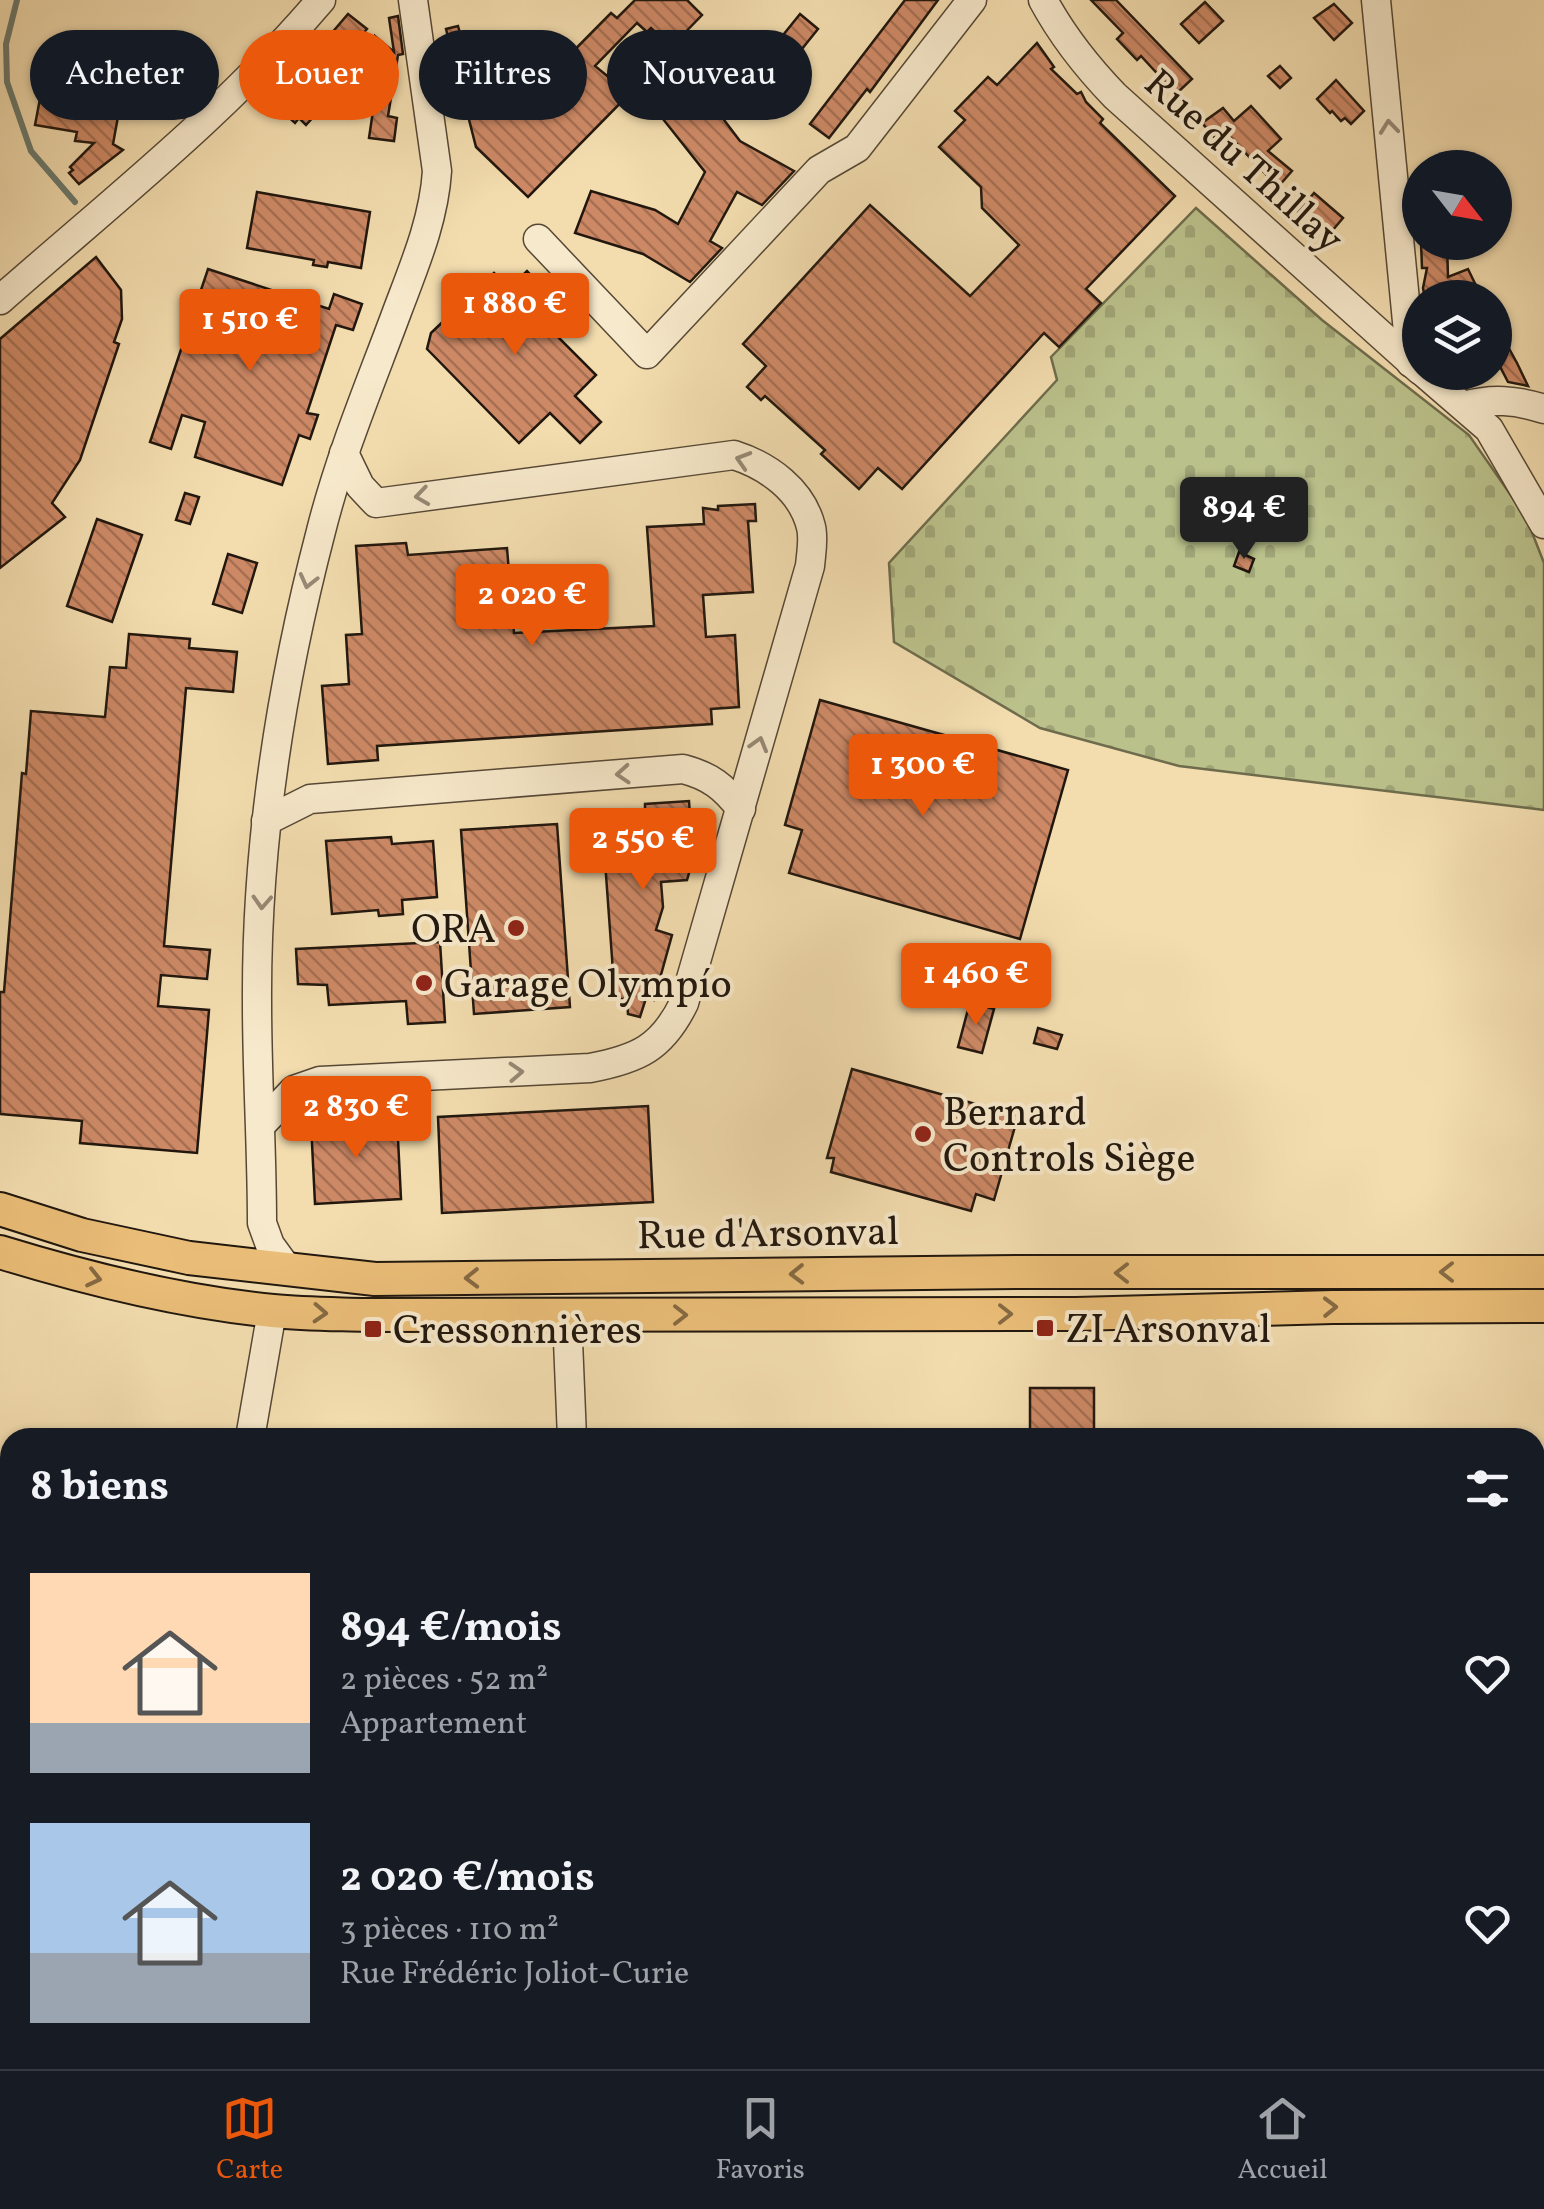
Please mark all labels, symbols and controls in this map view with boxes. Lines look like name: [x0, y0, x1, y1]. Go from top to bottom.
chip: Acheter: [30, 30, 219, 120]
chip: Louer: [239, 30, 399, 120]
chip: Filtres: [419, 30, 587, 120]
chip: Nouveau: [607, 30, 812, 120]
street label: Rue du Thillay: [1130, 58, 1355, 268]
one-way arrow: [1378, 118, 1400, 134]
north arrow: [1402, 150, 1512, 260]
map controls: [1402, 150, 1512, 390]
pin: 1 880 €: [423, 273, 607, 358]
button: layers: [1402, 280, 1512, 390]
text: 1 880 €: [463, 283, 567, 327]
pin: 1 510 €: [158, 289, 342, 374]
text: 1 510 €: [201, 299, 299, 343]
one-way arrow: [736, 451, 753, 472]
pin: 894 €: [1174, 477, 1314, 562]
one-way arrow: [414, 485, 430, 506]
text: 894 €: [1202, 487, 1286, 531]
pin: 2 020 €: [440, 564, 624, 649]
one-way arrow: [299, 572, 320, 589]
text: 2 020 €: [478, 574, 586, 618]
pin: 1 300 €: [831, 734, 1015, 819]
one-way arrow: [747, 737, 768, 754]
text: 1 300 €: [871, 744, 975, 788]
one-way arrow: [615, 762, 631, 784]
pin: 2 550 €: [551, 808, 735, 893]
text: 2 550 €: [591, 818, 695, 862]
one-way arrow: [252, 894, 273, 910]
place label: ORA: [411, 904, 496, 960]
marker: ORA: [505, 917, 527, 939]
pin: 1 460 €: [884, 943, 1068, 1028]
text: 1 460 €: [923, 953, 1029, 997]
place label: Garage Olympío: [444, 959, 732, 1015]
marker: Garage Olympío: [413, 972, 435, 994]
one-way arrow: [508, 1061, 524, 1082]
pin: 2 830 €: [264, 1076, 448, 1161]
text: 2 830 €: [303, 1086, 409, 1130]
place label: Bernard Controls Siège: [943, 1087, 1196, 1189]
marker: Bernard Controls Siège: [912, 1123, 934, 1145]
street label: Rue d'Arsonval: [637, 1206, 900, 1266]
one-way arrow: [1438, 1261, 1454, 1283]
one-way arrow: [1113, 1262, 1128, 1284]
one-way arrow: [788, 1264, 804, 1285]
one-way arrow: [85, 1266, 102, 1287]
one-way arrow: [463, 1268, 479, 1289]
one-way arrow: [1322, 1296, 1338, 1318]
one-way arrow: [312, 1302, 328, 1323]
one-way arrow: [998, 1303, 1013, 1325]
one-way arrow: [672, 1304, 688, 1326]
place label: ZI Arsonval: [1065, 1304, 1271, 1360]
place label: Cressonnières: [393, 1305, 642, 1361]
marker: ZI Arsonval: [1034, 1317, 1056, 1339]
marker: Cressonnières: [362, 1318, 384, 1340]
text: 8 biens: [30, 1459, 169, 1518]
icon: filters: [1460, 1461, 1515, 1516]
text: 894 €/mois: [340, 1600, 562, 1659]
icon: home: [110, 1613, 230, 1733]
icon: heart: [1460, 1646, 1515, 1701]
text: 2 pièces · 52 m²: [340, 1659, 548, 1703]
text: Appartement: [340, 1703, 527, 1747]
text: 2 020 €/mois: [340, 1850, 595, 1909]
icon: home: [110, 1863, 230, 1983]
icon: heart: [1460, 1896, 1515, 1951]
text: 3 pièces · 110 m²: [340, 1909, 559, 1953]
text: Rue Frédéric Joliot-Curie: [340, 1953, 689, 1997]
tab: Carte: [216, 2091, 283, 2190]
tab: Favoris: [716, 2091, 805, 2190]
tab: Accueil: [1238, 2091, 1328, 2190]

